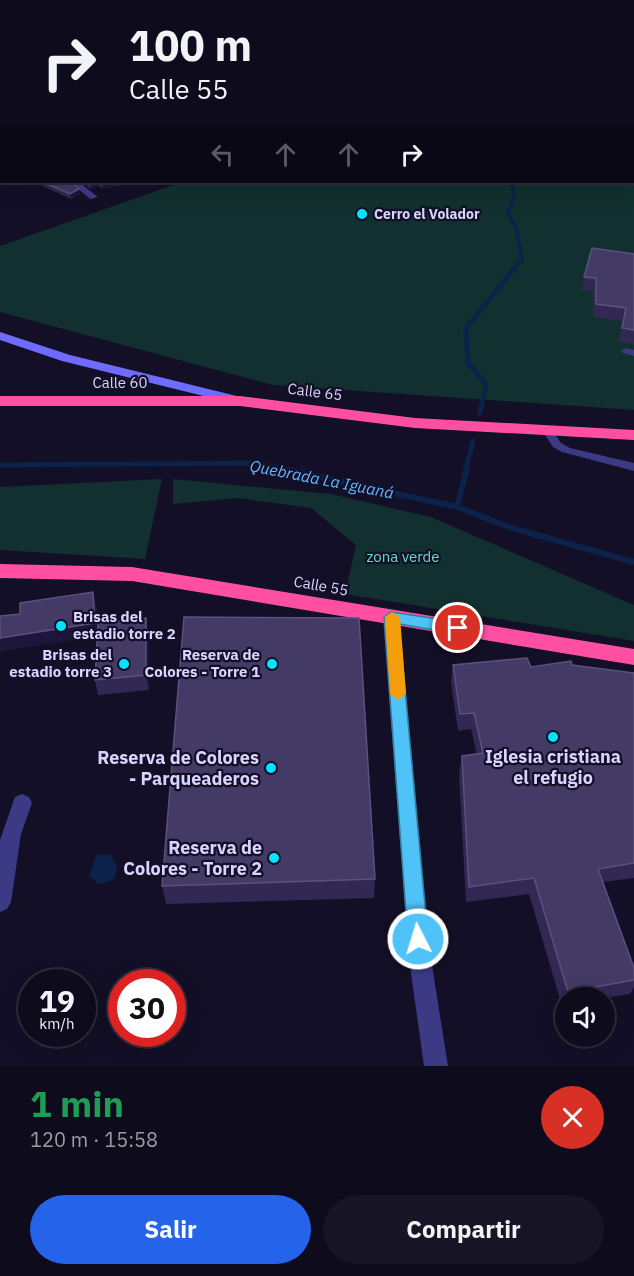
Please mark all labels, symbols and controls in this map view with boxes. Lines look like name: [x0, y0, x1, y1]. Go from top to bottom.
text: 100 m: [129, 18, 252, 73]
icon: right: [30, 24, 108, 102]
text: Calle 55: [129, 71, 228, 106]
icon: left: [206, 138, 239, 171]
icon: ahead: [269, 138, 302, 171]
icon: ahead: [332, 138, 365, 171]
icon: right: [395, 138, 428, 171]
place label: Cerro el Volador: [374, 205, 480, 223]
marker: Cerro el Volador: [355, 207, 369, 221]
street label: Calle 60: [92, 373, 148, 392]
street label: Calle 65: [287, 379, 344, 404]
water label: Quebrada La Iguaná: [248, 455, 396, 503]
park label: zona verde: [366, 547, 440, 566]
street label: Calle 55: [292, 571, 350, 600]
pin: [432, 602, 483, 653]
place label: Brisas del estadio torre 2: [73, 607, 176, 643]
icon: arrive: [441, 611, 474, 644]
marker: Brisas del estadio torre 2: [54, 619, 68, 633]
place label: Brisas del estadio torre 3: [9, 645, 112, 681]
place label: Reserva de Colores - Torre 1: [144, 645, 260, 681]
marker: Brisas del estadio torre 3: [117, 657, 131, 671]
marker: Reserva de Colores - Torre 1: [265, 657, 279, 671]
marker: Iglesia cristiana el refugio: [546, 730, 560, 744]
place label: Iglesia cristiana el refugio: [485, 745, 621, 789]
place label: Reserva de Colores - Parqueaderos: [97, 746, 259, 790]
marker: Reserva de Colores - Parqueaderos: [264, 761, 278, 775]
place label: Reserva de Colores - Torre 2: [123, 836, 262, 880]
marker: Reserva de Colores - Torre 2: [267, 851, 281, 865]
position arrow: [386, 907, 450, 971]
speed limit sign: 30: [108, 969, 186, 1047]
text: 19: [39, 981, 75, 1020]
map controls: [555, 987, 615, 1047]
button: sound: [555, 987, 615, 1047]
text: km/h: [39, 1014, 75, 1033]
text: 1 min: [30, 1080, 124, 1127]
button: close: [541, 1086, 604, 1149]
text: 120 m · 15:58: [30, 1126, 158, 1153]
button: Salir: [30, 1195, 311, 1264]
button: Compartir: [323, 1195, 604, 1264]

